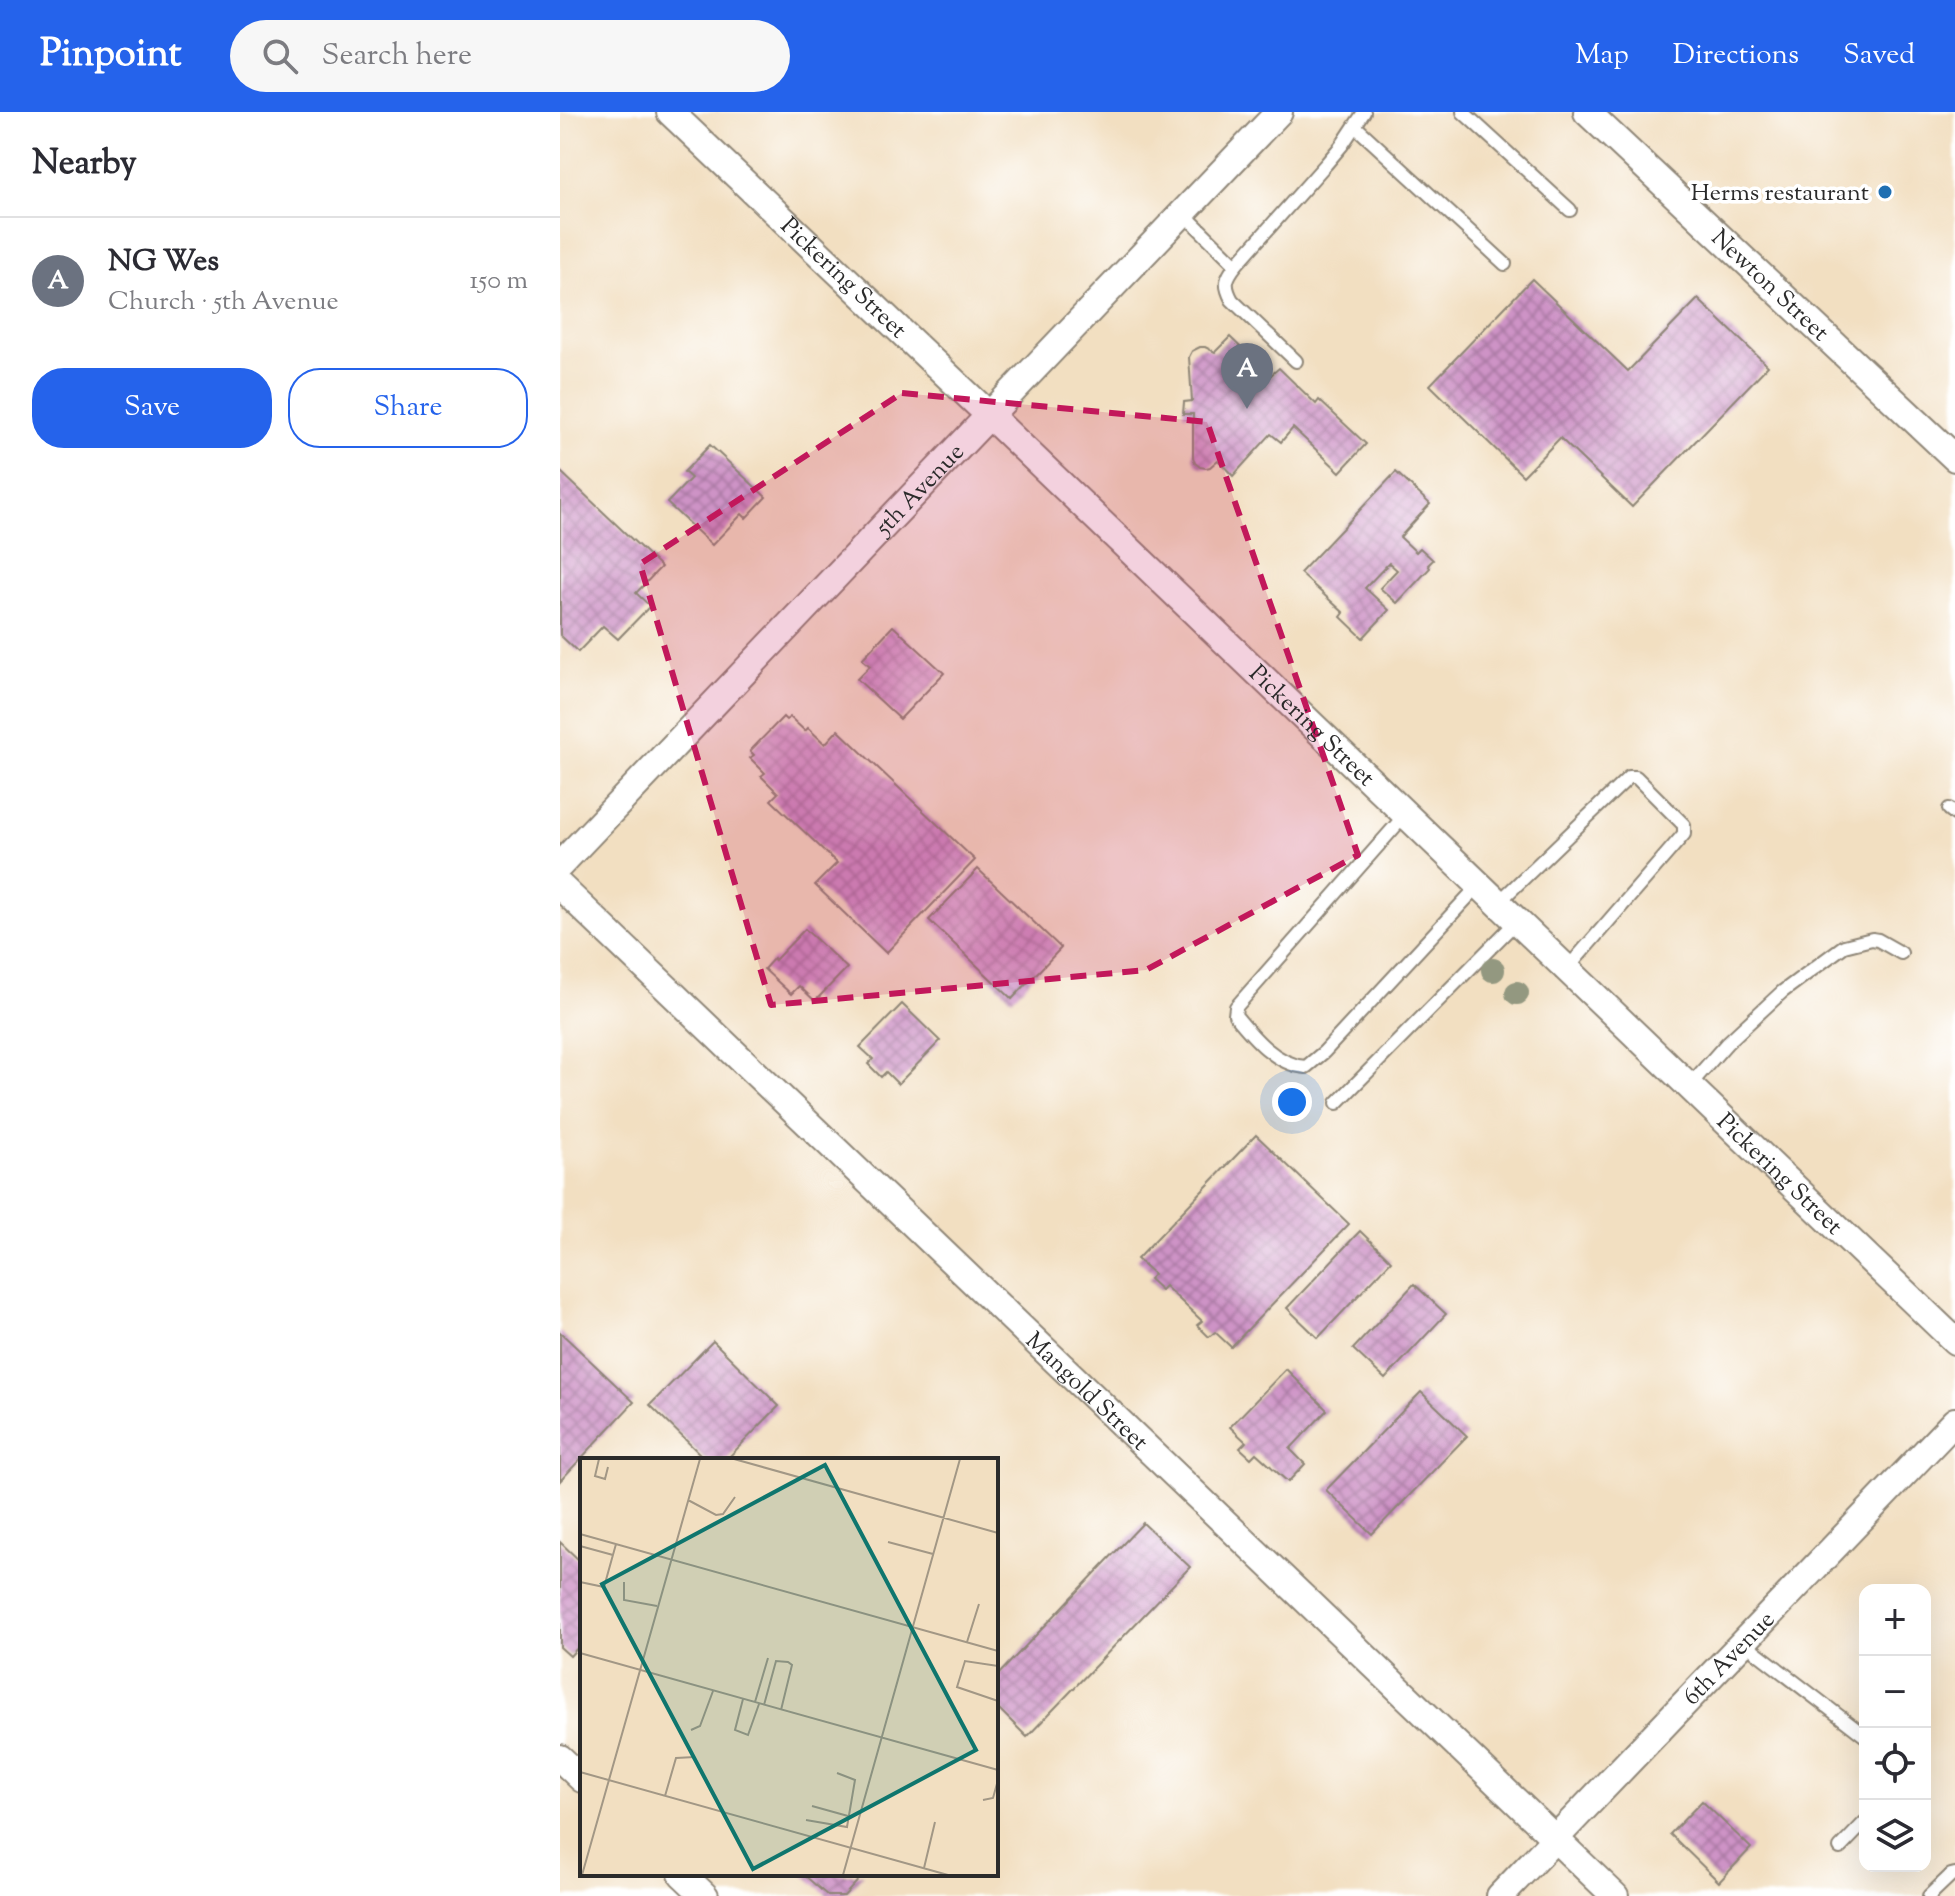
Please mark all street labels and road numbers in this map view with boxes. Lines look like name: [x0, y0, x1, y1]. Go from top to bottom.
street label: Pickering Street: [772, 210, 913, 347]
street label: Newton Street: [1703, 222, 1836, 350]
street label: 5th Avenue: [867, 437, 973, 545]
street label: Pickering Street: [1240, 658, 1382, 795]
street label: Pickering Street: [1708, 1106, 1849, 1244]
street label: Mangold Street: [1017, 1325, 1155, 1459]
street label: 6th Avenue: [1676, 1604, 1783, 1714]

